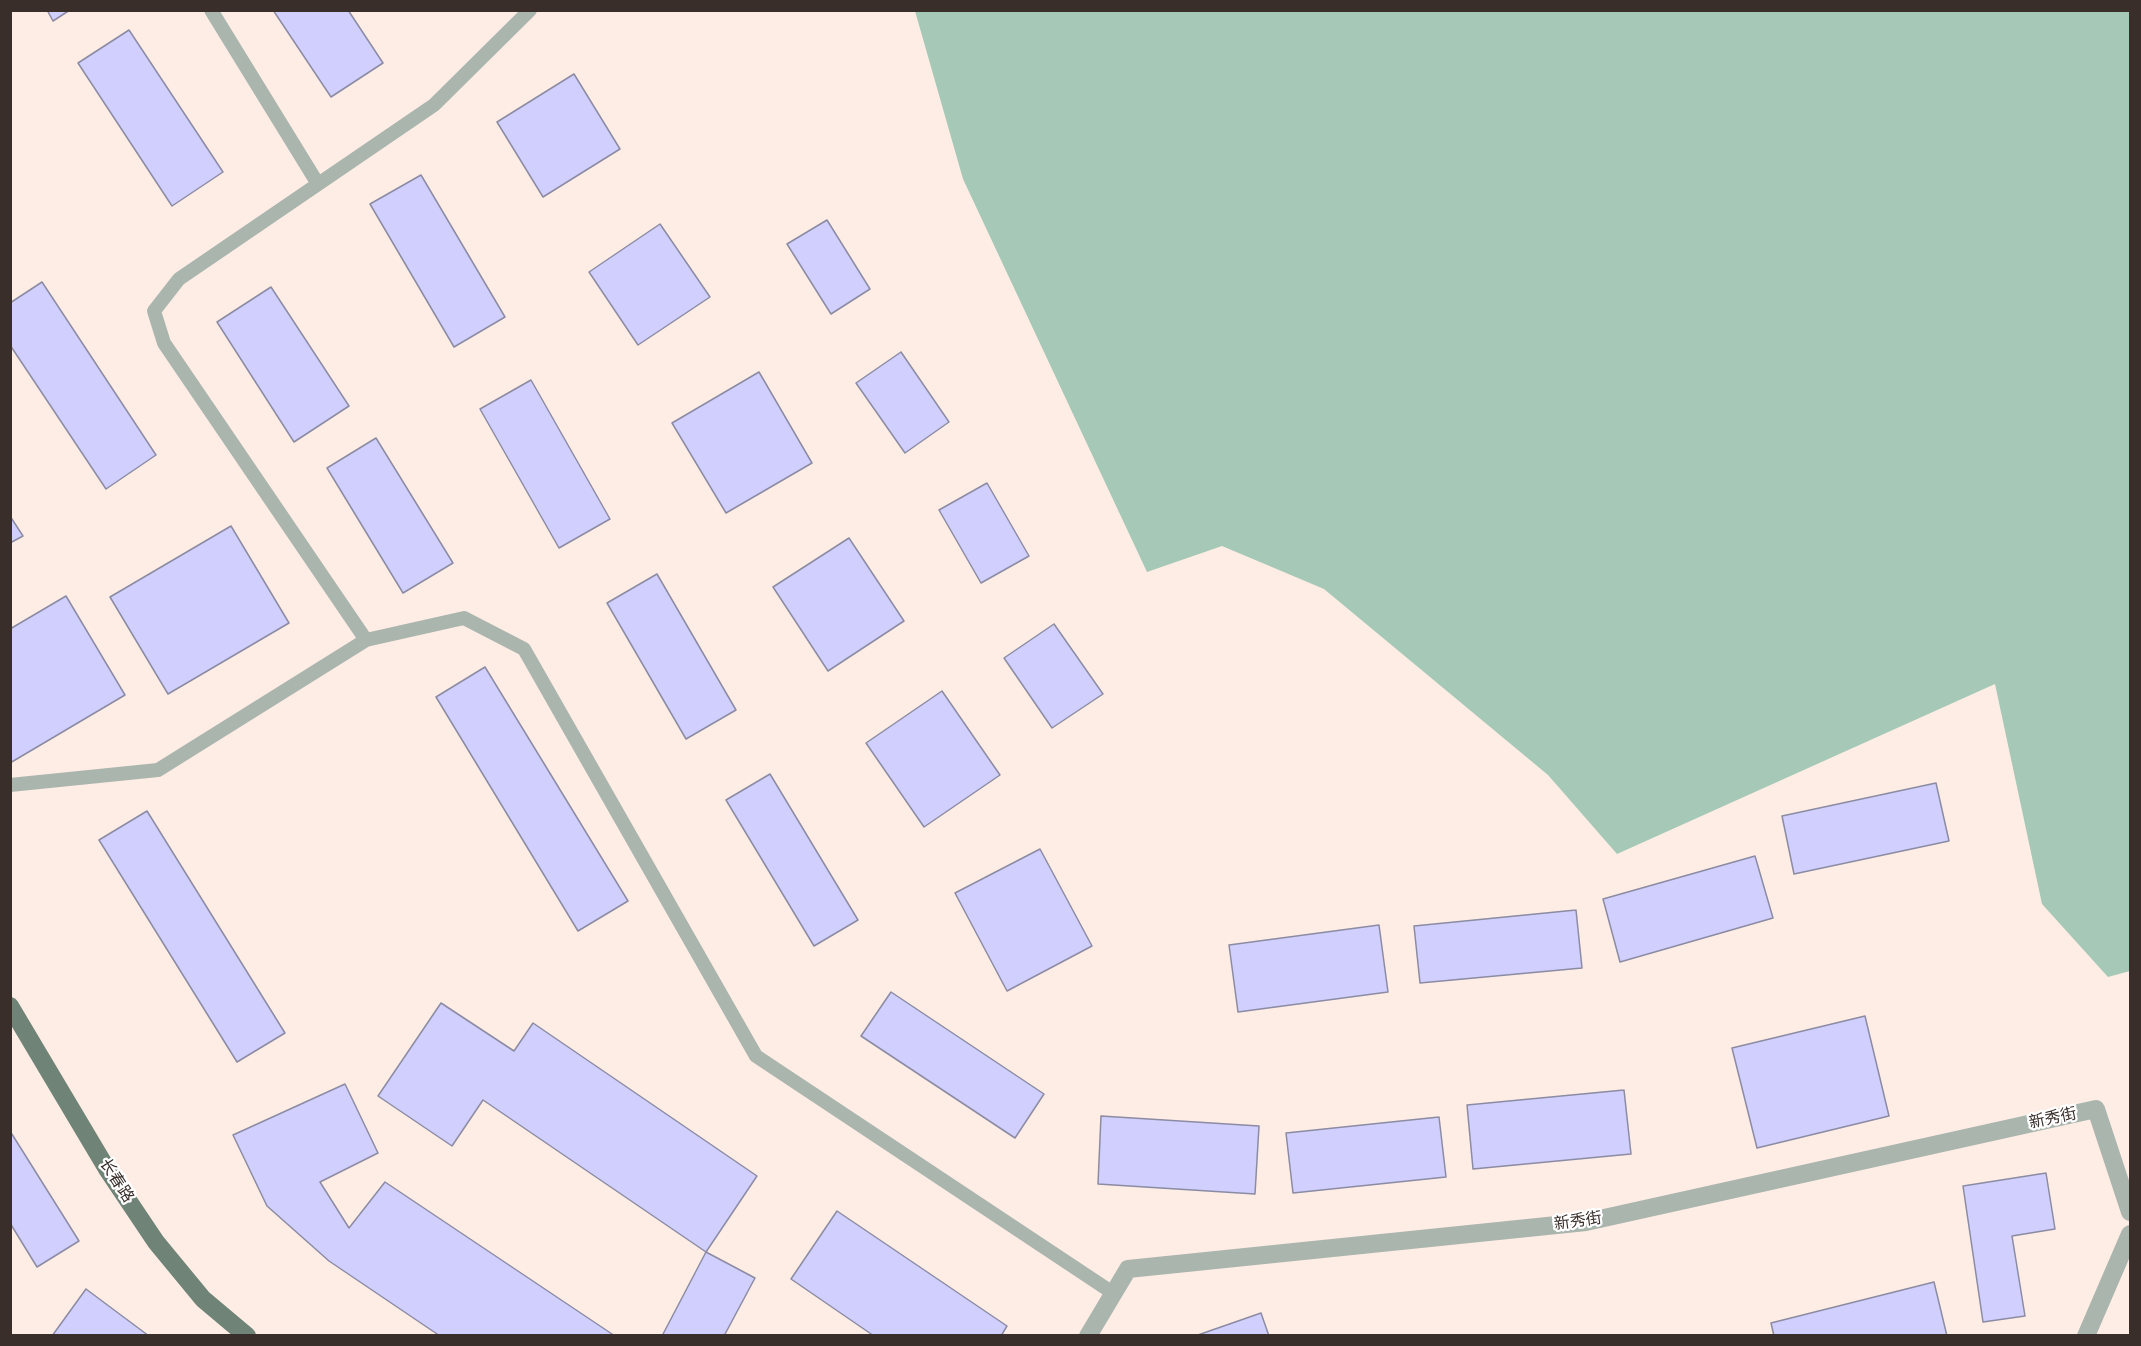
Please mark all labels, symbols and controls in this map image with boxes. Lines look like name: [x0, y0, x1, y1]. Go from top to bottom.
street label: 新秀街: [2028, 1105, 2078, 1133]
street label: 长春路: [95, 1156, 137, 1206]
street label: 新秀街: [1553, 1209, 1603, 1235]

